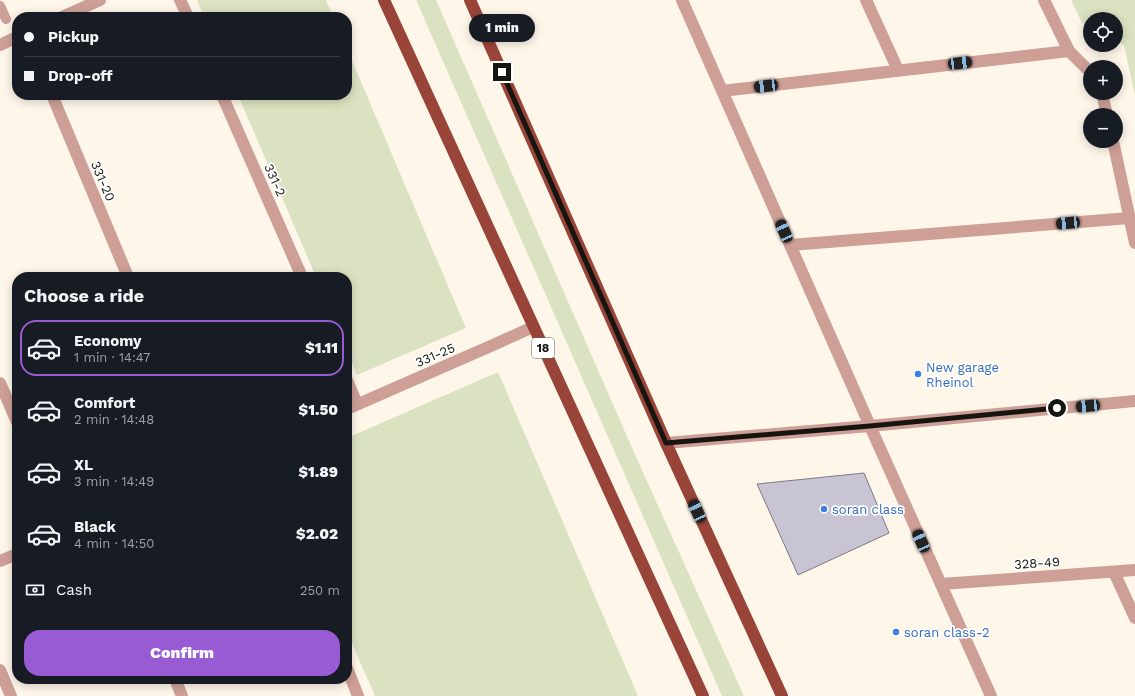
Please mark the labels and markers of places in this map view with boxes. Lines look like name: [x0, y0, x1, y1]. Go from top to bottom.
place label: New garage Rheinol: [926, 360, 999, 390]
marker: New garage Rheinol: [913, 369, 923, 379]
place label: soran class: [832, 502, 904, 517]
marker: soran class: [819, 504, 829, 514]
place label: soran class-2: [904, 625, 990, 640]
marker: soran class-2: [891, 627, 901, 637]

